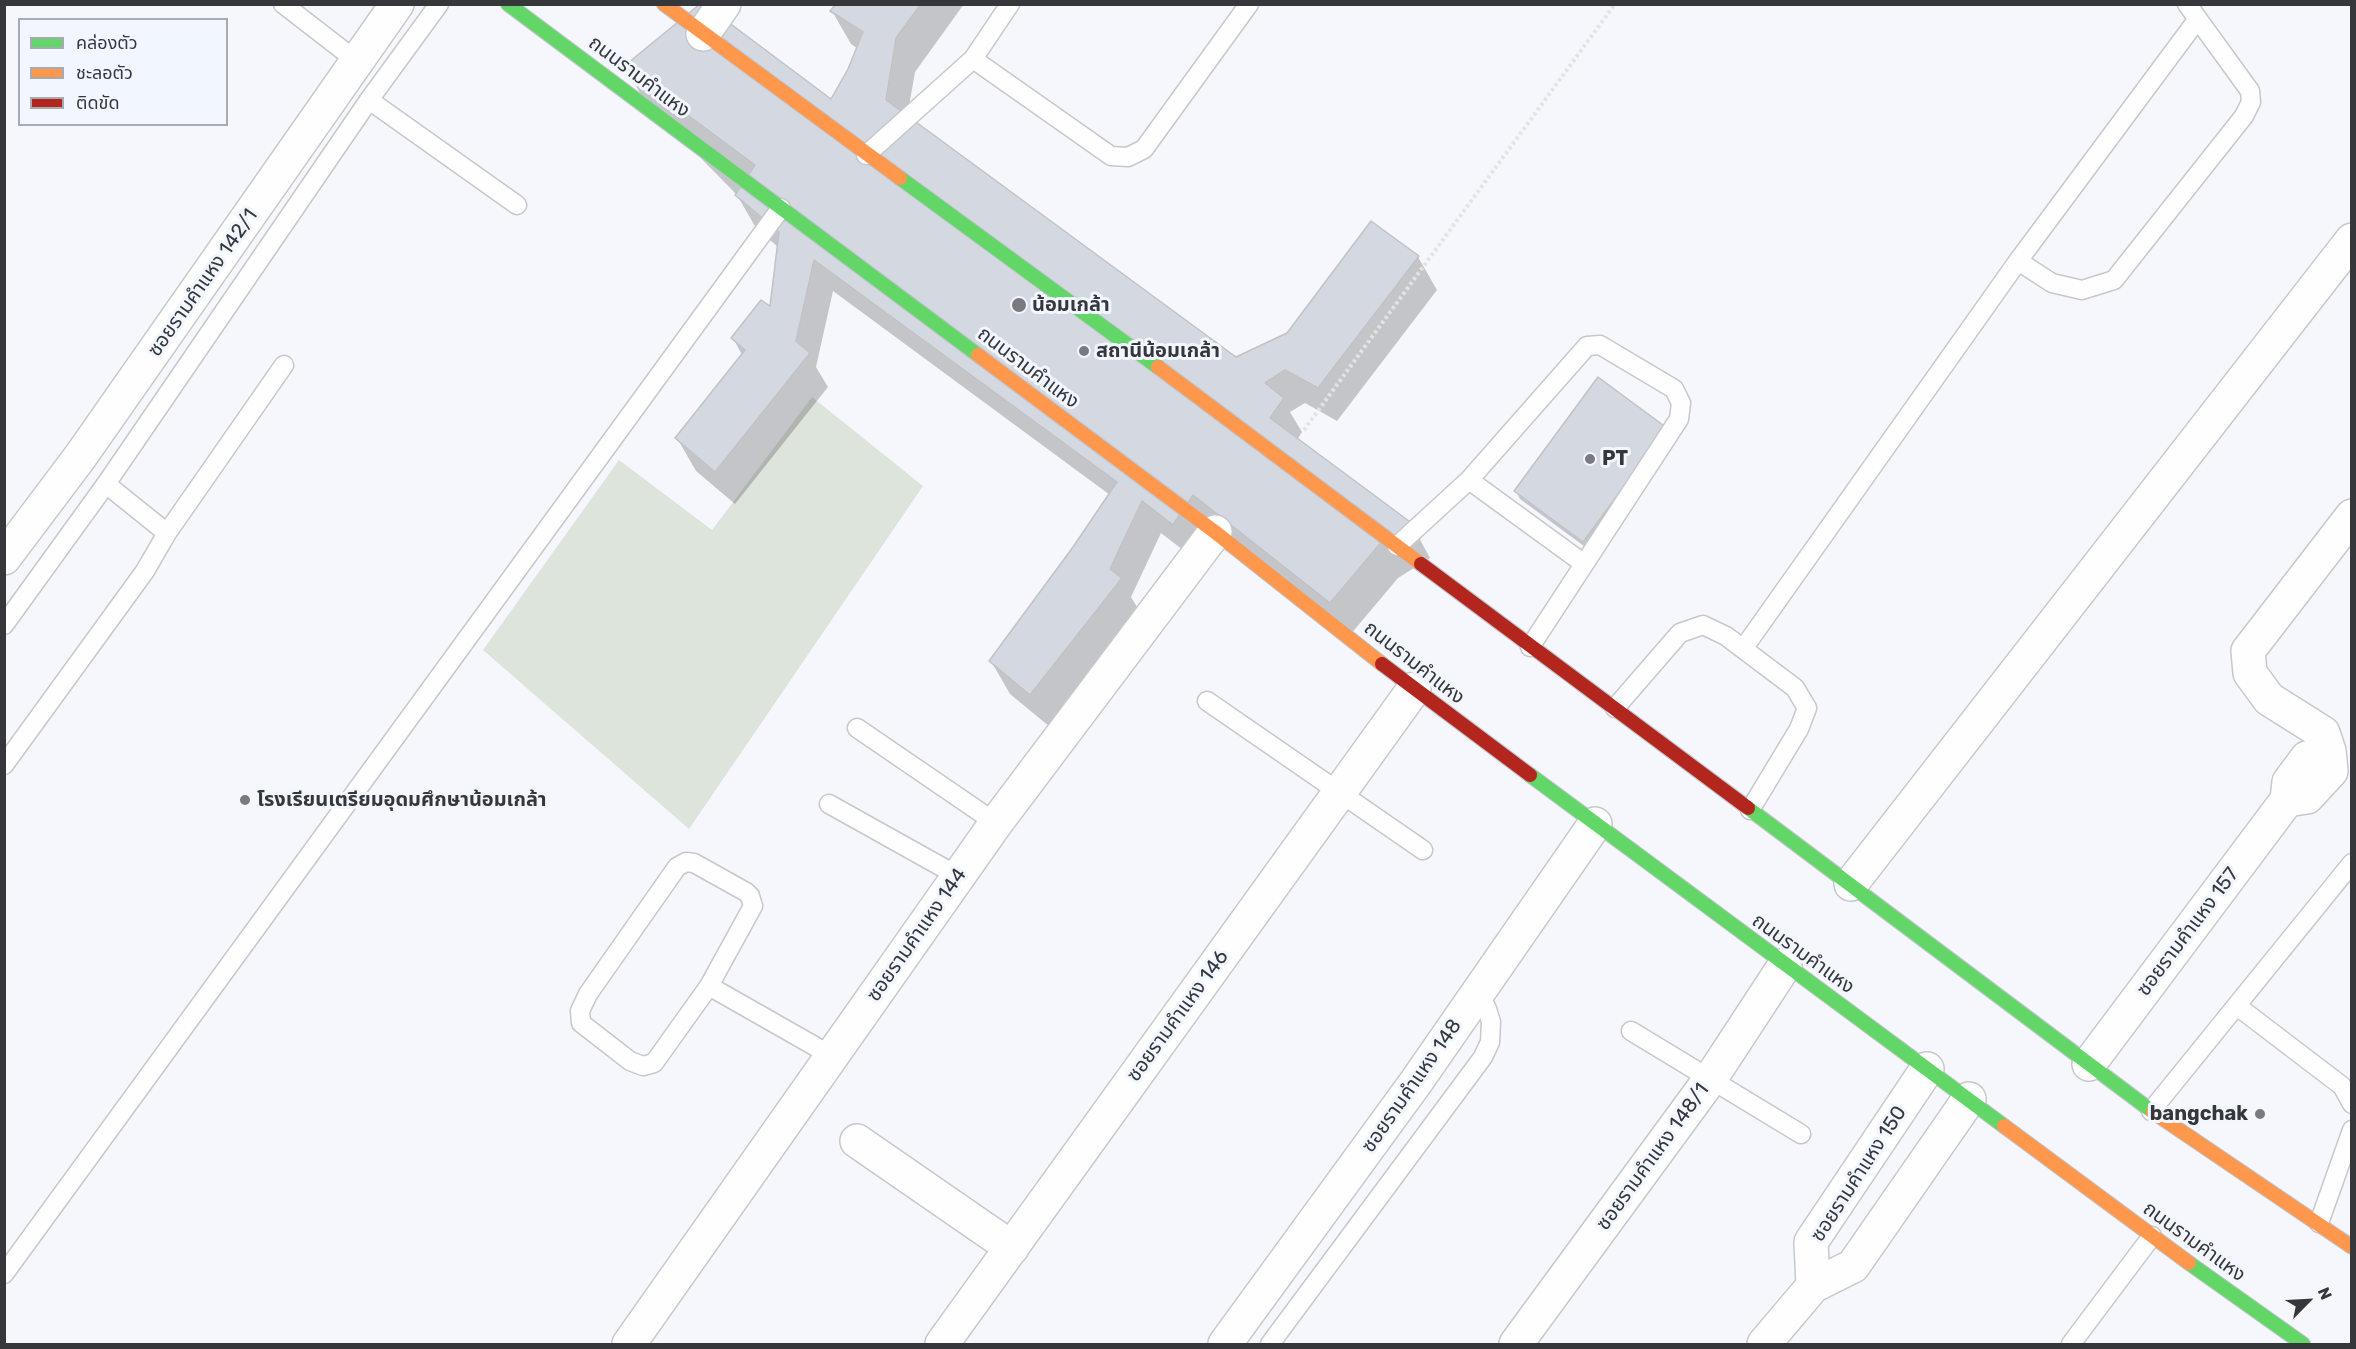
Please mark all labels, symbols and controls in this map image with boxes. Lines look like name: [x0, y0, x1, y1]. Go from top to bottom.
legend: [18, 18, 228, 126]
street label: ถนนรามคำแหง: [583, 31, 695, 123]
text: คล่องตัว: [76, 32, 138, 54]
text: ชะลอตัว: [76, 62, 133, 84]
text: ติดขัด: [76, 92, 119, 114]
street label: ซอยรามคำแหง 142/1: [143, 205, 263, 361]
place label: น้อมเกล้า: [1032, 293, 1110, 317]
marker: น้อมเกล้า: [1010, 296, 1028, 314]
street label: ถนนรามคำแหง: [972, 322, 1084, 414]
place label: สถานีน้อมเกล้า: [1096, 339, 1220, 363]
marker: สถานีน้อมเกล้า: [1077, 344, 1091, 358]
place label: PT: [1602, 447, 1628, 471]
marker: PT: [1583, 452, 1597, 466]
street label: ถนนรามคำแหง: [1359, 616, 1469, 710]
place label: โรงเรียนเตรียมอุดมศึกษาน้อมเกล้า: [257, 788, 547, 812]
marker: โรงเรียนเตรียมอุดมศึกษาน้อมเกล้า: [238, 793, 252, 807]
street label: ซอยรามคำแหง 157: [2132, 863, 2244, 1001]
street label: ซอยรามคำแหง 144: [862, 864, 972, 1006]
street label: ถนนรามคำแหง: [1747, 909, 1859, 999]
street label: ซอยรามคำแหง 146: [1122, 946, 1234, 1086]
street label: ซอยรามคำแหง 148: [1357, 1015, 1467, 1157]
street label: ซอยรามคำแหง 148/1: [1592, 1079, 1714, 1235]
street label: ซอยรามคำแหง 150: [1806, 1102, 1912, 1246]
place label: bangchak: [2150, 1102, 2248, 1126]
marker: bangchak: [2253, 1107, 2267, 1121]
street label: ถนนรามคำแหง: [2138, 1197, 2250, 1287]
north arrow: [2278, 1271, 2338, 1331]
text: N: [2314, 1284, 2336, 1303]

